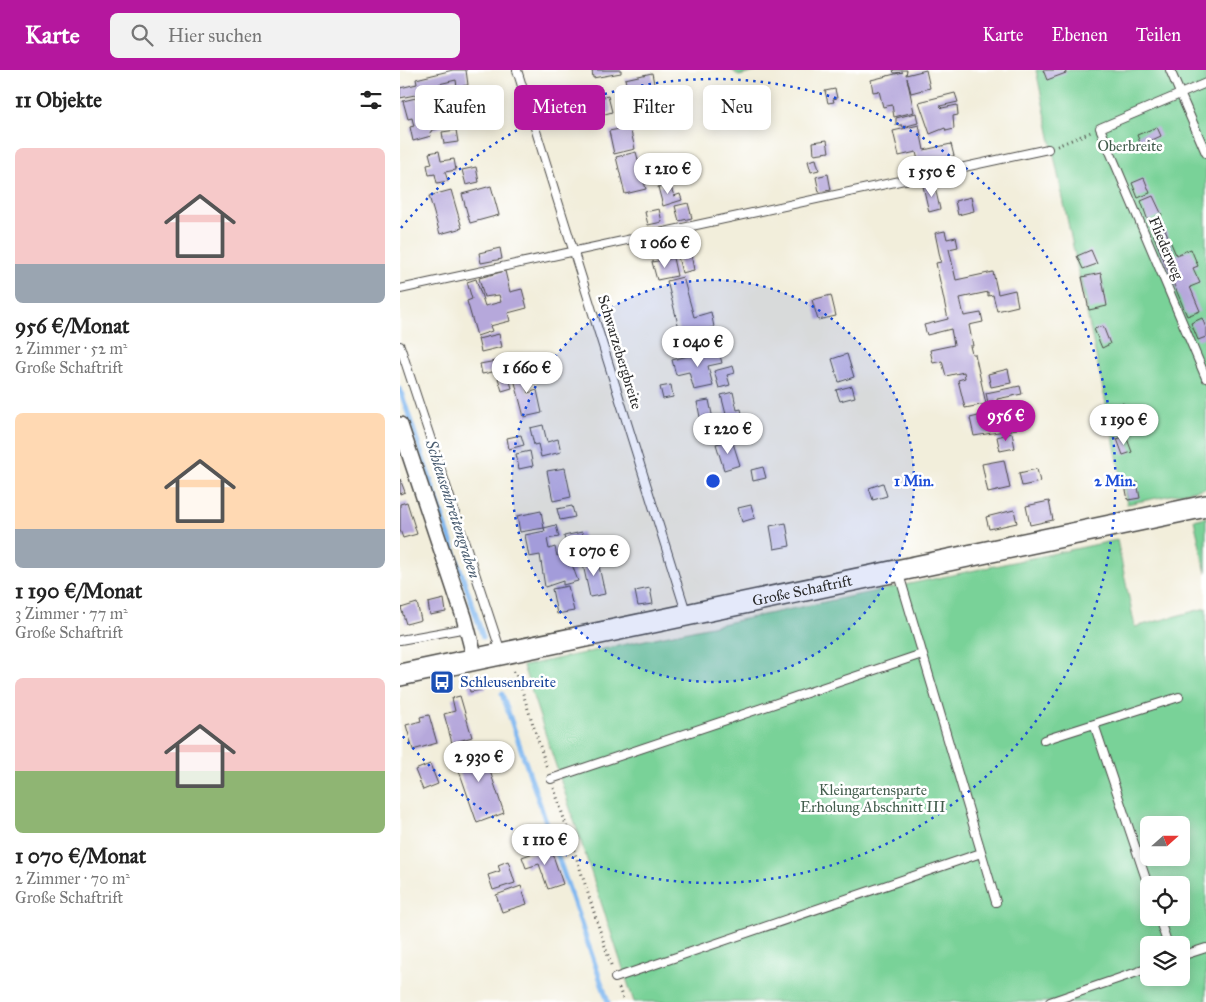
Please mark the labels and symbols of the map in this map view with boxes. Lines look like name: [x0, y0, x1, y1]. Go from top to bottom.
park label: Oberbreite: [1097, 137, 1163, 155]
pin: 1 210 €: [622, 152, 714, 195]
pin: 1 550 €: [886, 156, 978, 198]
street label: Fliederweg: [1145, 214, 1188, 283]
pin: 1 060 €: [619, 226, 711, 269]
street label: Schwarzebergbreite: [594, 293, 646, 411]
pin: 1 040 €: [652, 326, 744, 368]
pin: 1 660 €: [481, 352, 573, 394]
pin: 956 €: [971, 400, 1041, 442]
pin: 1 190 €: [1078, 404, 1170, 446]
pin: 1 220 €: [682, 412, 774, 455]
water label: Schleusenbreitengraben: [421, 436, 485, 581]
centre of rings: [704, 472, 722, 490]
text: 1 Min.: [894, 472, 934, 490]
text: 2 Min.: [1094, 472, 1136, 490]
pin: 1 070 €: [548, 534, 640, 577]
street label: Große Schaftrift: [751, 571, 854, 610]
bus stop icon: Schleusenbreite: [429, 669, 455, 695]
place label: Schleusenbreite: [460, 673, 556, 691]
pin: 2 930 €: [433, 740, 525, 783]
park label: Kleingartensparte Erholung Abschnitt III: [800, 781, 946, 816]
north arrow: [1140, 816, 1190, 866]
pin: 1 110 €: [499, 824, 591, 866]

